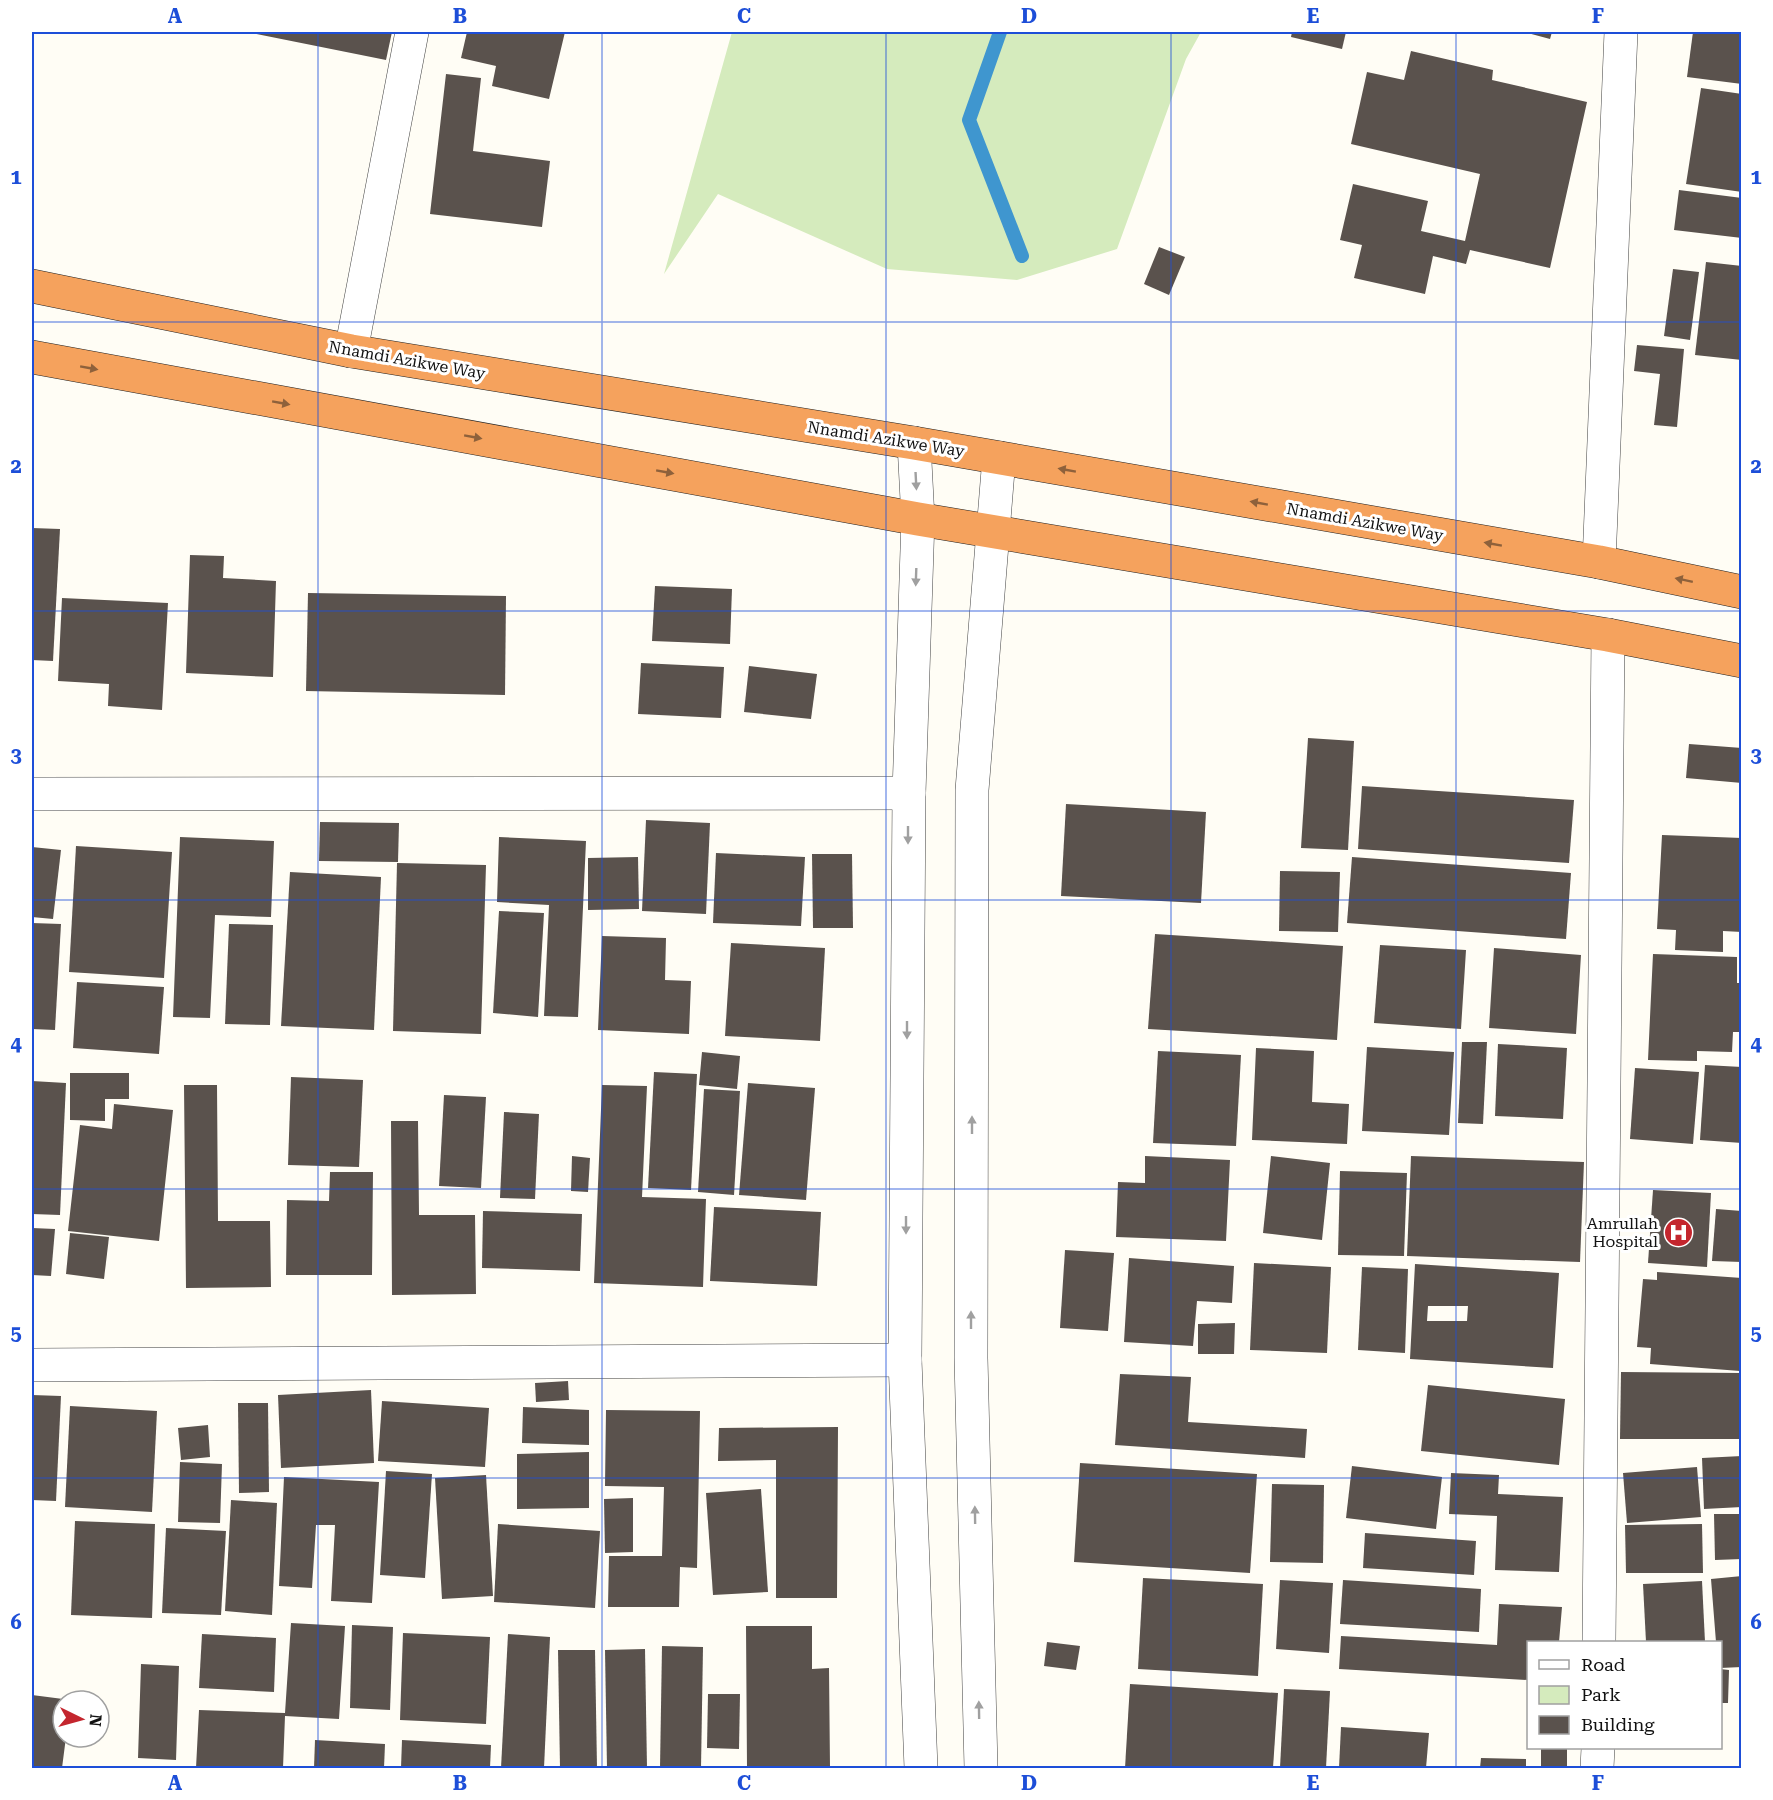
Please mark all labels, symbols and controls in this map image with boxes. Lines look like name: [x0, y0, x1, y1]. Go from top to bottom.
text: A: [168, 4, 183, 28]
text: B: [453, 4, 467, 28]
text: C: [737, 4, 751, 28]
text: D: [1021, 4, 1037, 28]
text: E: [1307, 4, 1320, 28]
text: F: [1592, 4, 1604, 28]
text: 1: [10, 165, 22, 189]
text: 1: [1750, 165, 1762, 189]
street label: Nnamdi Azikwe Way: [327, 337, 487, 383]
one-way arrow: [80, 363, 99, 372]
one-way arrow: [272, 398, 291, 407]
street label: Nnamdi Azikwe Way: [806, 417, 966, 461]
one-way arrow: [463, 433, 482, 442]
text: 2: [10, 454, 22, 478]
text: 2: [1750, 454, 1762, 478]
one-way arrow: [1057, 465, 1076, 474]
one-way arrow: [655, 468, 674, 477]
one-way arrow: [911, 471, 921, 490]
one-way arrow: [1249, 498, 1268, 507]
street label: Nnamdi Azikwe Way: [1285, 499, 1445, 545]
one-way arrow: [1483, 539, 1502, 548]
one-way arrow: [911, 568, 921, 587]
one-way arrow: [1674, 575, 1693, 584]
text: 3: [10, 743, 22, 767]
text: 3: [1750, 743, 1762, 767]
one-way arrow: [903, 825, 913, 844]
one-way arrow: [902, 1020, 912, 1039]
text: 4: [10, 1032, 22, 1056]
text: 4: [1750, 1032, 1762, 1056]
one-way arrow: [967, 1116, 977, 1135]
place label: Amrullah Hospital: [1587, 1214, 1658, 1251]
one-way arrow: [901, 1215, 910, 1234]
hospital icon: Amrullah Hospital: [1663, 1216, 1695, 1248]
one-way arrow: [966, 1311, 976, 1330]
text: 5: [10, 1321, 22, 1345]
text: 5: [1750, 1321, 1762, 1345]
one-way arrow: [970, 1506, 979, 1525]
text: 6: [10, 1610, 22, 1634]
text: 6: [1750, 1610, 1762, 1634]
legend: [1527, 1641, 1722, 1749]
text: Road: [1581, 1654, 1626, 1675]
text: Park: [1581, 1684, 1621, 1705]
north arrow: [51, 1689, 111, 1749]
one-way arrow: [974, 1701, 984, 1720]
text: N: [85, 1713, 105, 1727]
text: Building: [1581, 1714, 1655, 1735]
text: A: [168, 1771, 183, 1795]
text: B: [453, 1771, 467, 1795]
text: C: [737, 1771, 751, 1795]
text: D: [1021, 1771, 1037, 1795]
text: E: [1307, 1771, 1320, 1795]
text: F: [1592, 1771, 1604, 1795]

